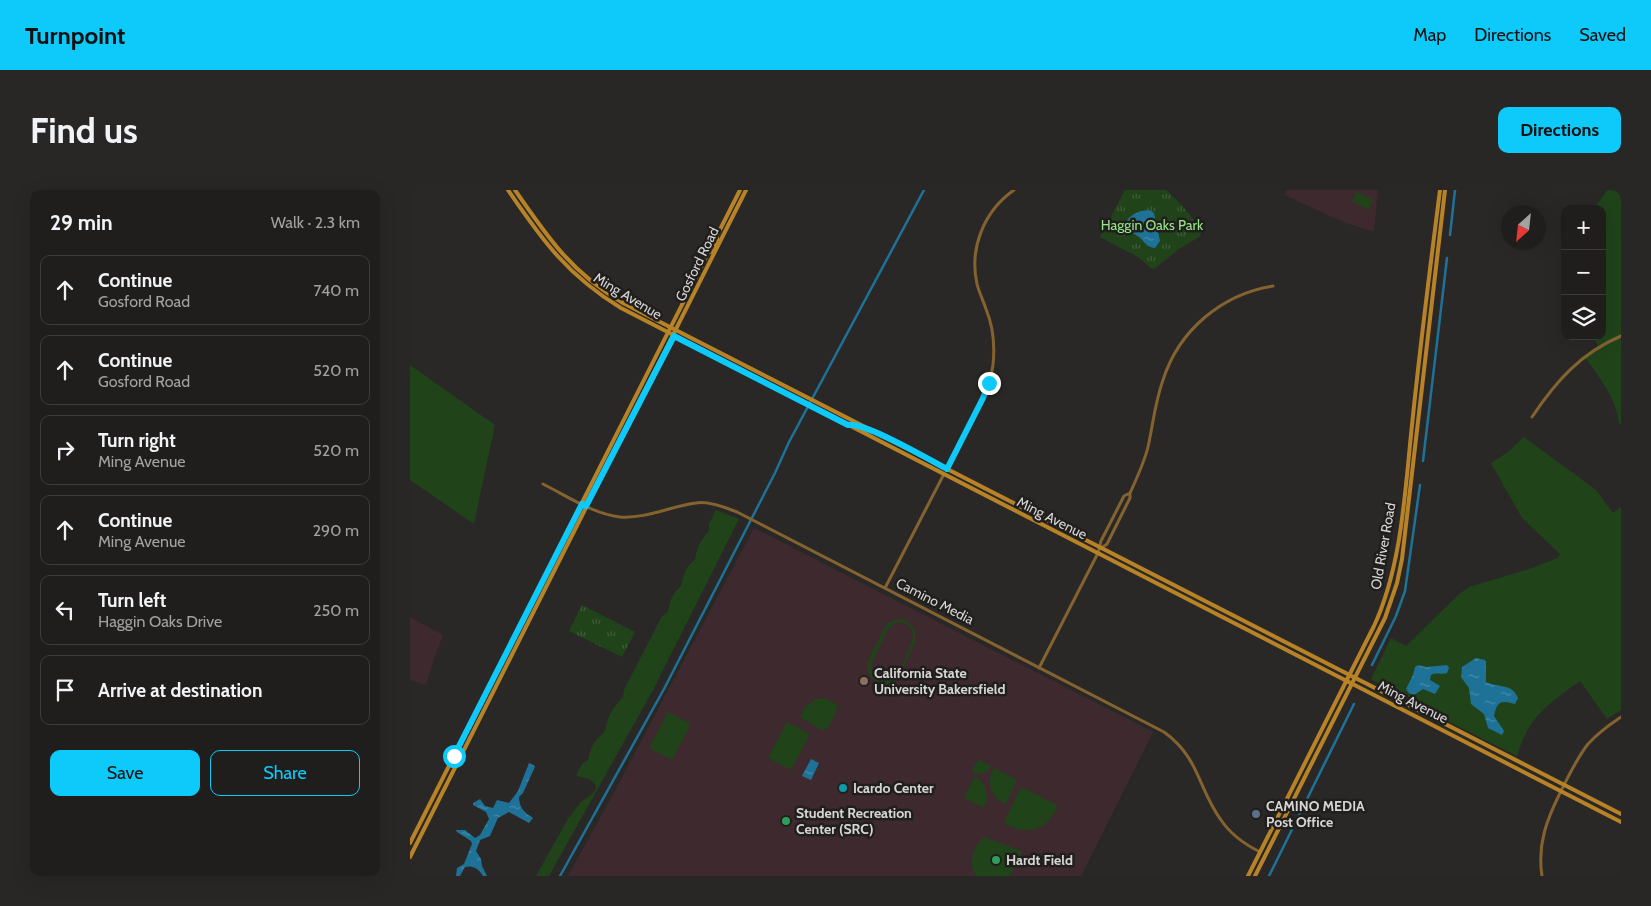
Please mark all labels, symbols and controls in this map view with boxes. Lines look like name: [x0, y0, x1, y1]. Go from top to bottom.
text: Turnpoint: [25, 21, 125, 50]
text: Map: [1413, 24, 1446, 46]
text: Directions: [1474, 24, 1551, 46]
text: Saved: [1579, 24, 1626, 46]
button: Directions: [1498, 107, 1621, 153]
text: Find us: [30, 109, 138, 152]
north arrow: [1501, 205, 1546, 250]
map controls: [1561, 205, 1606, 340]
button: +: [1561, 205, 1606, 250]
text: 29 min: [50, 210, 113, 235]
text: Walk · 2.3 km: [271, 213, 360, 232]
park label: Haggin Oaks Park: [1101, 216, 1204, 234]
street label: Gosford Road: [671, 224, 723, 304]
button: −: [1561, 250, 1606, 295]
text: Continue: [98, 269, 172, 292]
street label: Ming Avenue: [591, 269, 665, 323]
icon: ahead: [51, 276, 79, 304]
text: 740 m: [313, 281, 359, 300]
text: Gosford Road: [98, 292, 190, 311]
button: layers: [1561, 295, 1606, 340]
text: Continue: [98, 349, 172, 372]
icon: ahead: [51, 356, 79, 384]
text: 520 m: [313, 361, 359, 380]
text: Gosford Road: [98, 372, 190, 391]
route end: [978, 372, 1001, 395]
text: Turn right: [98, 429, 176, 452]
icon: right: [51, 436, 79, 464]
text: 520 m: [313, 441, 359, 460]
text: Ming Avenue: [98, 452, 185, 471]
street label: Ming Avenue: [1014, 493, 1090, 543]
street label: Old River Road: [1366, 501, 1400, 591]
text: Continue: [98, 509, 172, 532]
icon: ahead: [51, 516, 79, 544]
text: 290 m: [313, 521, 359, 540]
text: Ming Avenue: [98, 532, 185, 551]
street label: Camino Media: [893, 574, 977, 628]
text: Turn left: [98, 589, 166, 612]
icon: left: [51, 596, 79, 624]
text: 250 m: [313, 601, 359, 620]
text: Haggin Oaks Drive: [98, 612, 222, 631]
place label: California State University Bakersfield: [874, 664, 1005, 698]
marker: California State University Bakersfield: [858, 675, 870, 687]
icon: arrive: [51, 676, 79, 704]
street label: Ming Avenue: [1375, 677, 1451, 727]
text: Arrive at destination: [98, 679, 262, 702]
route start: [443, 745, 466, 768]
button: Save: [50, 750, 200, 796]
button: Share: [210, 750, 360, 796]
place label: Icardo Center: [853, 779, 934, 797]
marker: Icardo Center: [837, 782, 849, 794]
place label: CAMINO MEDIA Post Office: [1266, 797, 1365, 831]
place label: Student Recreation Center (SRC): [796, 804, 912, 838]
marker: CAMINO MEDIA Post Office: [1250, 808, 1262, 820]
marker: Student Recreation Center (SRC): [780, 815, 792, 827]
place label: Hardt Field: [1006, 851, 1073, 869]
marker: Hardt Field: [990, 854, 1002, 866]

